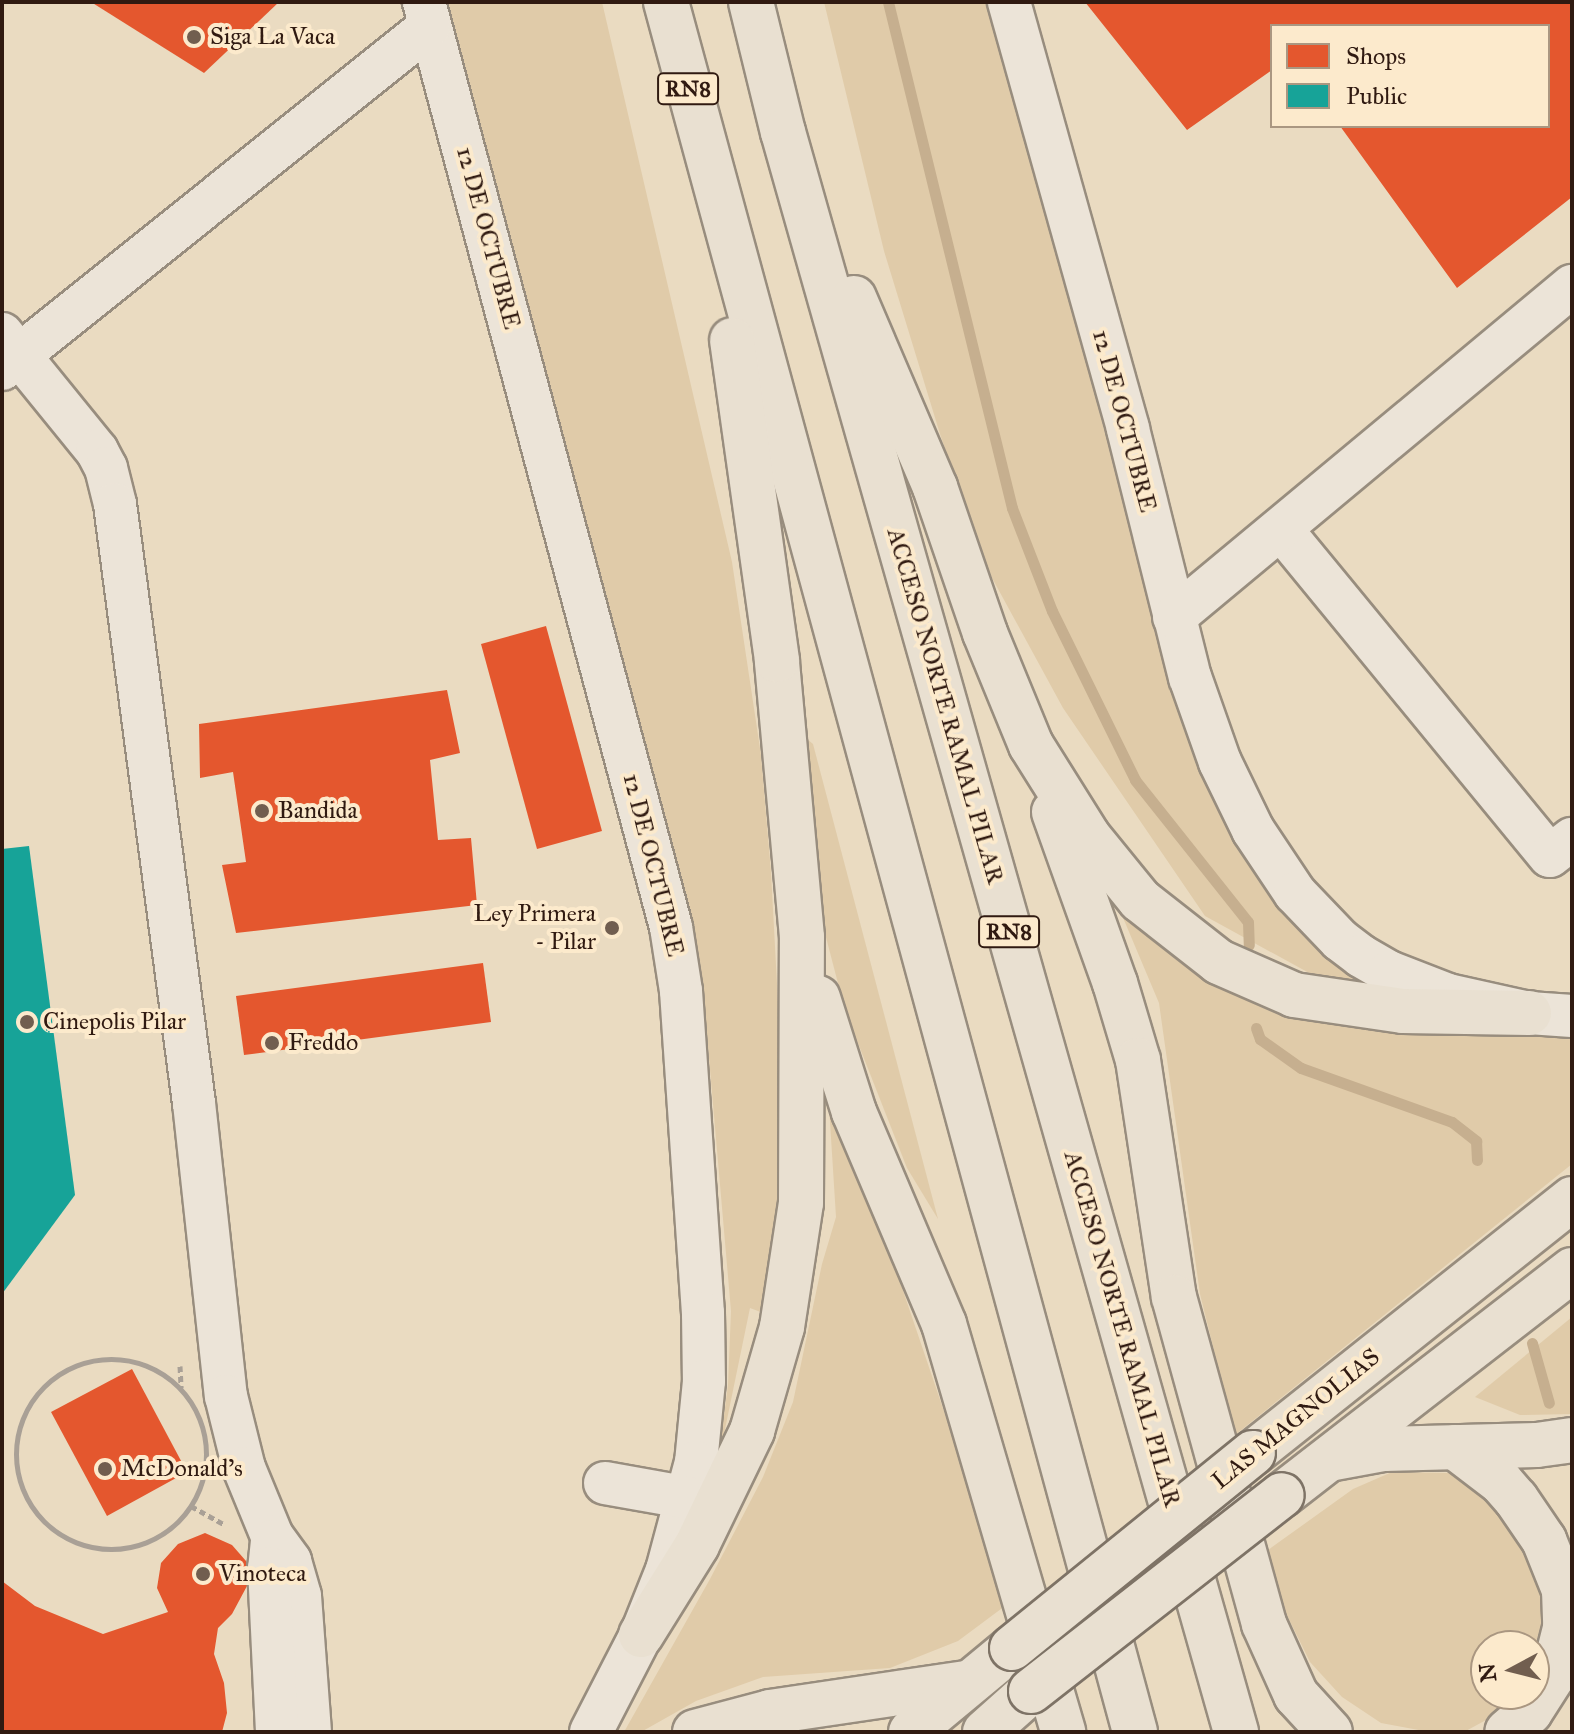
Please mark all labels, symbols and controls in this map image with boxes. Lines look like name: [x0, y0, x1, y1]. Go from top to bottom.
place label: Siga La Vaca: [210, 23, 335, 51]
legend: [1270, 24, 1550, 128]
marker: Siga La Vaca: [185, 28, 203, 46]
text: Shops: [1346, 41, 1406, 71]
road number: RN8: [656, 71, 720, 107]
text: Public: [1346, 81, 1407, 111]
street label: 12 DE OCTUBRE: [450, 144, 526, 332]
street label: 12 DE OCTUBRE: [1086, 327, 1162, 515]
street label: ACCESO NORTE RAMAL PILAR: [880, 525, 1010, 887]
street label: 12 DE OCTUBRE: [616, 771, 690, 959]
place label: Bandida: [278, 797, 358, 825]
marker: Bandida: [253, 802, 271, 820]
place label: Ley Primera - Pilar: [474, 900, 596, 956]
road number: RN8: [977, 914, 1041, 950]
marker: Ley Primera - Pilar: [603, 919, 621, 937]
place label: Cinepolis Pilar: [43, 1008, 186, 1036]
marker: Cinepolis Pilar: [18, 1013, 36, 1031]
place label: Freddo: [288, 1029, 358, 1057]
marker: Freddo: [263, 1034, 281, 1052]
street label: ACCESO NORTE RAMAL PILAR: [1057, 1148, 1187, 1510]
street label: LAS MAGNOLIAS: [1206, 1343, 1386, 1495]
place label: McDonald's: [121, 1455, 243, 1483]
marker: McDonald's: [96, 1460, 114, 1478]
place label: Vinoteca: [219, 1560, 306, 1588]
marker: Vinoteca: [194, 1565, 212, 1583]
north arrow: [1470, 1630, 1550, 1710]
text: N: [1473, 1662, 1502, 1684]

